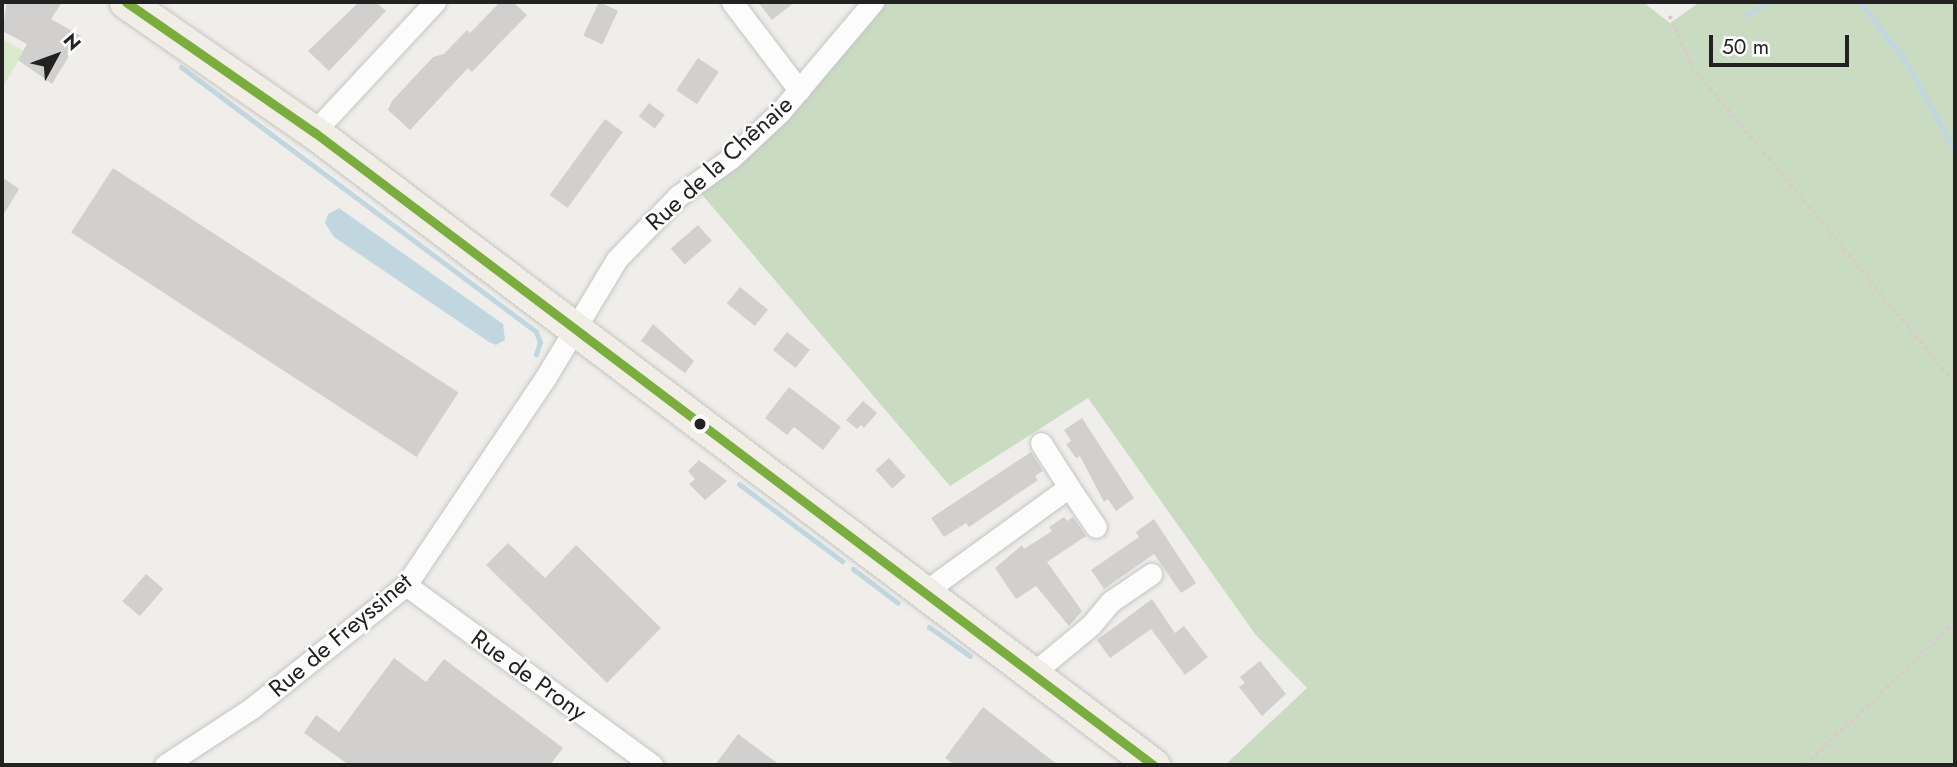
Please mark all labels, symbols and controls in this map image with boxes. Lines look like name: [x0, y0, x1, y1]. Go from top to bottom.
north arrow: [21, 21, 91, 91]
scale bar: [1712, 21, 1852, 65]
text: N: [57, 27, 87, 56]
text: 50 m: [1722, 32, 1769, 62]
street label: Rue de la Chênaie: [640, 90, 798, 236]
unlabelled marker: [693, 417, 707, 431]
street label: Rue de Freyssinet: [263, 567, 417, 703]
street label: Rue de Prony: [466, 624, 592, 726]

